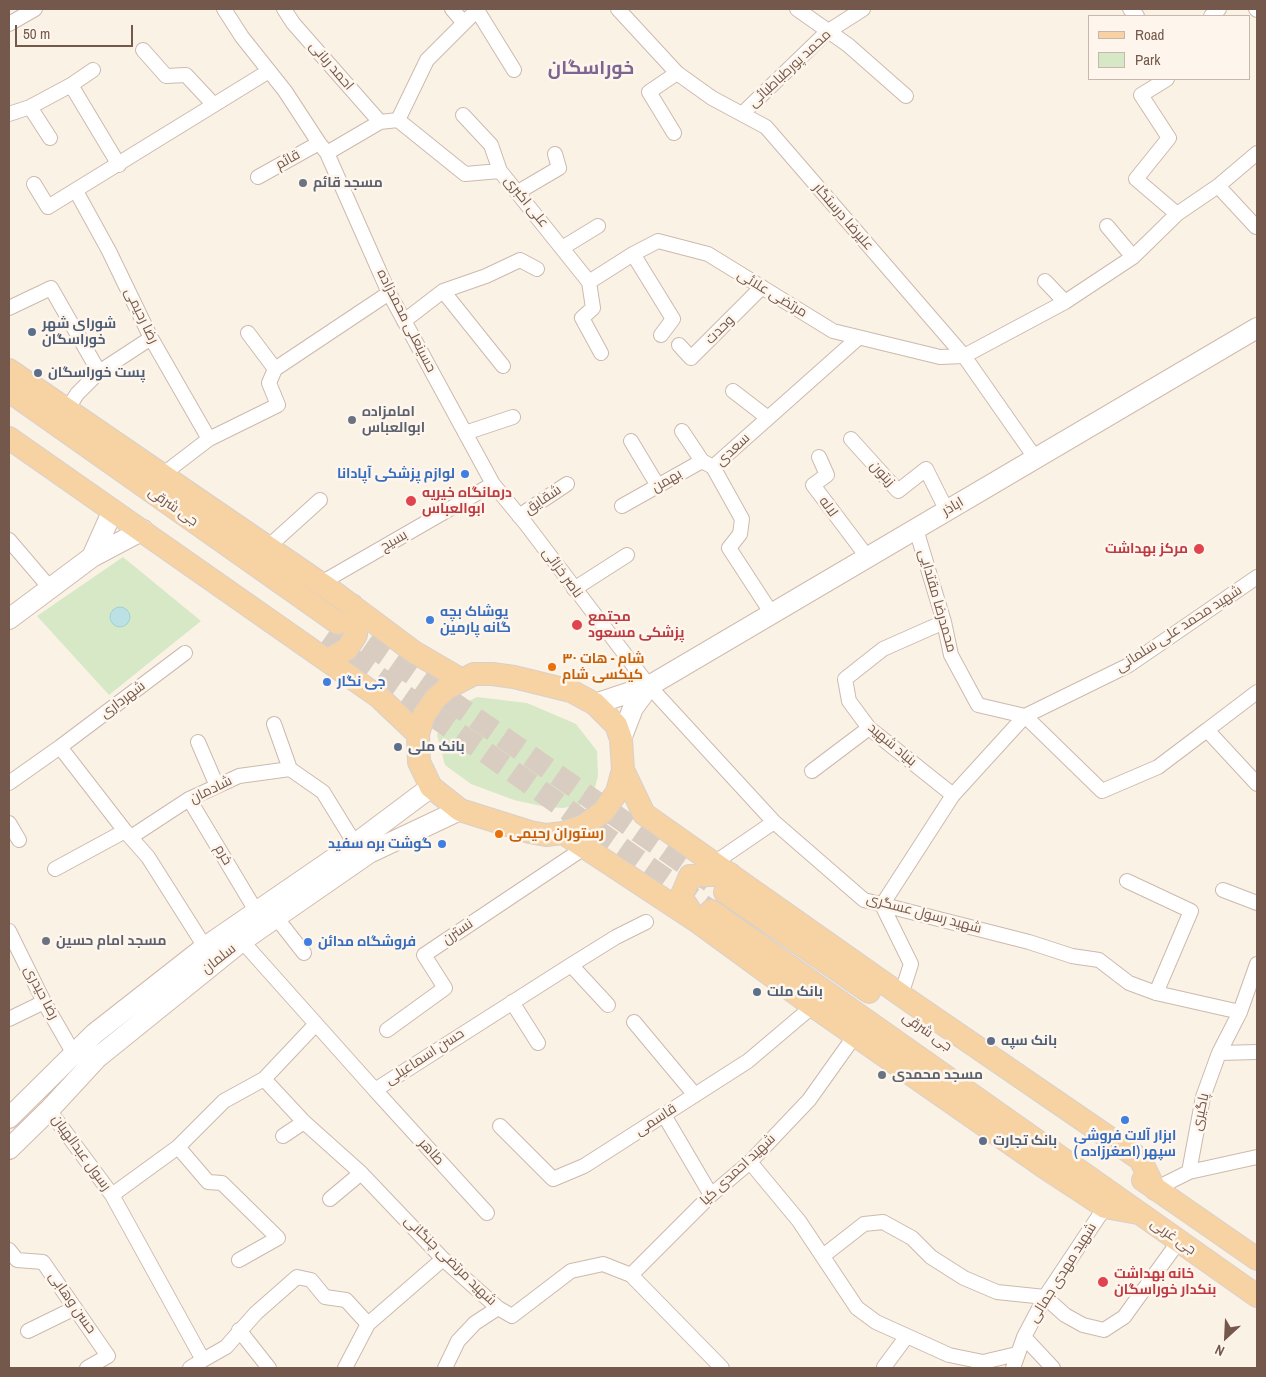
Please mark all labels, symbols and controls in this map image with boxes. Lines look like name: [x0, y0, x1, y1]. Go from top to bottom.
scale bar: [18, 15, 135, 47]
legend: [1088, 15, 1251, 80]
text: 50 m: [23, 23, 50, 44]
text: Road: [1135, 24, 1164, 45]
street label: محمد پورطباطبائی: [745, 27, 835, 111]
street label: احمد ربانی: [305, 38, 357, 94]
text: Park: [1135, 49, 1160, 70]
district label: خوراسگان: [548, 58, 634, 80]
street label: قائم: [273, 146, 303, 174]
street label: علی اکبری: [500, 173, 552, 231]
place label: مسجد قائم: [313, 175, 383, 191]
marker: مسجد قائم: [297, 177, 309, 189]
street label: علیرضا درستگار: [809, 180, 877, 254]
street label: حسینعلی محمدزاده: [373, 267, 439, 375]
street label: مرتضی علائی: [734, 267, 810, 321]
street label: رضا رحیمی: [120, 285, 162, 347]
street label: وحدت: [702, 312, 738, 348]
place label: شورای شهر خوراسگان: [42, 316, 116, 348]
marker: شورای شهر خوراسگان: [26, 326, 38, 338]
place label: پست خوراسگان: [48, 365, 145, 381]
marker: پست خوراسگان: [32, 367, 44, 379]
place label: امامزاده ابوالعباس: [362, 404, 425, 437]
marker: امامزاده ابوالعباس: [346, 414, 358, 426]
street label: سعدی: [712, 430, 754, 470]
street label: زیتون: [866, 458, 898, 490]
place label: لوازم پزشکی آپادانا: [337, 466, 455, 482]
street label: بهمن: [649, 466, 685, 496]
marker: لوازم پزشکی آپادانا: [459, 468, 471, 480]
street label: شقایق: [521, 482, 565, 518]
street label: جی شرقی: [145, 484, 201, 530]
place label: درمانگاه خیریه ابوالعباس: [422, 485, 512, 518]
marker: درمانگاه خیریه ابوالعباس: [404, 494, 418, 508]
street label: لاله: [815, 494, 841, 520]
street label: اباذر: [939, 494, 967, 520]
street label: بسیج: [377, 527, 411, 555]
place label: مرکز بهداشت: [1105, 541, 1188, 557]
marker: مرکز بهداشت: [1192, 542, 1206, 556]
street label: ناصر خزائی: [538, 545, 586, 601]
street label: محمدرضا مقتدایی: [914, 548, 960, 654]
street label: شهید محمد علی سلمانی: [1113, 582, 1245, 676]
place label: پوشاک بچه گانه پارمین: [440, 604, 511, 636]
place label: مجتمع پزشکی مسعود: [588, 609, 684, 642]
marker: پوشاک بچه گانه پارمین: [424, 614, 436, 626]
marker: مجتمع پزشکی مسعود: [570, 618, 584, 632]
place label: ۳۰ شام - هات کیکسی شام: [562, 651, 645, 684]
marker: ۳۰ شام - هات کیکسی شام: [546, 661, 558, 673]
place label: جی نگار: [337, 674, 386, 690]
marker: جی نگار: [321, 676, 333, 688]
street label: شهرداری: [97, 678, 149, 722]
street label: بنیاد شهید: [864, 720, 920, 770]
place label: بانک ملی: [408, 739, 465, 755]
marker: بانک ملی: [392, 741, 404, 753]
street label: شادمان: [187, 773, 235, 807]
place label: رستوران رحیمی: [509, 826, 604, 842]
marker: رستوران رحیمی: [493, 828, 505, 840]
place label: گوشت بره سفید: [328, 836, 432, 852]
marker: گوشت بره سفید: [436, 838, 448, 850]
street label: خرم: [210, 842, 236, 868]
street label: شهید رسول عسگری: [865, 891, 983, 937]
street label: نسترن: [439, 916, 477, 948]
place label: مسجد امام حسین: [56, 933, 166, 949]
place label: فروشگاه مدائن: [318, 934, 416, 950]
marker: مسجد امام حسین: [40, 935, 52, 947]
marker: فروشگاه مدائن: [302, 936, 314, 948]
street label: سلمان: [199, 940, 239, 978]
street label: رضا حیدری: [20, 963, 62, 1023]
place label: بانک ملت: [767, 984, 823, 1000]
marker: بانک ملت: [751, 986, 763, 998]
street label: جی شرقی: [899, 1009, 955, 1055]
street label: حسن اسماعیلی: [382, 1025, 468, 1089]
place label: بانک سپه: [1001, 1033, 1057, 1049]
marker: بانک سپه: [985, 1035, 997, 1047]
place label: مسجد محمدی: [892, 1067, 983, 1083]
marker: مسجد محمدی: [876, 1069, 888, 1081]
street label: پاگیری: [1189, 1092, 1213, 1132]
street label: قاسمی: [632, 1100, 680, 1140]
street label: رسول عبدالهیان: [48, 1112, 114, 1194]
marker: ابزار آلات فروشی سپهر (اصغرزاده ): [1119, 1114, 1131, 1126]
place label: ابزار آلات فروشی سپهر (اصغرزاده ): [1074, 1128, 1176, 1160]
street label: شهید احمدی کیا: [697, 1131, 779, 1209]
place label: بانک تجارت: [993, 1133, 1057, 1149]
street label: طاهر: [415, 1135, 447, 1169]
marker: بانک تجارت: [977, 1135, 989, 1147]
street label: شهید مرتضی چنگانی: [400, 1213, 500, 1309]
street label: جی غربی: [1147, 1215, 1199, 1259]
street label: شهید مهدی جمالی: [1025, 1220, 1101, 1326]
place label: خانه بهداشت بنکدار خوراسگان: [1114, 1266, 1216, 1298]
street label: حسن وهابی: [45, 1269, 99, 1337]
marker: خانه بهداشت بنکدار خوراسگان: [1096, 1275, 1110, 1289]
north arrow: [1201, 1312, 1251, 1362]
text: N: [1212, 1341, 1227, 1361]

